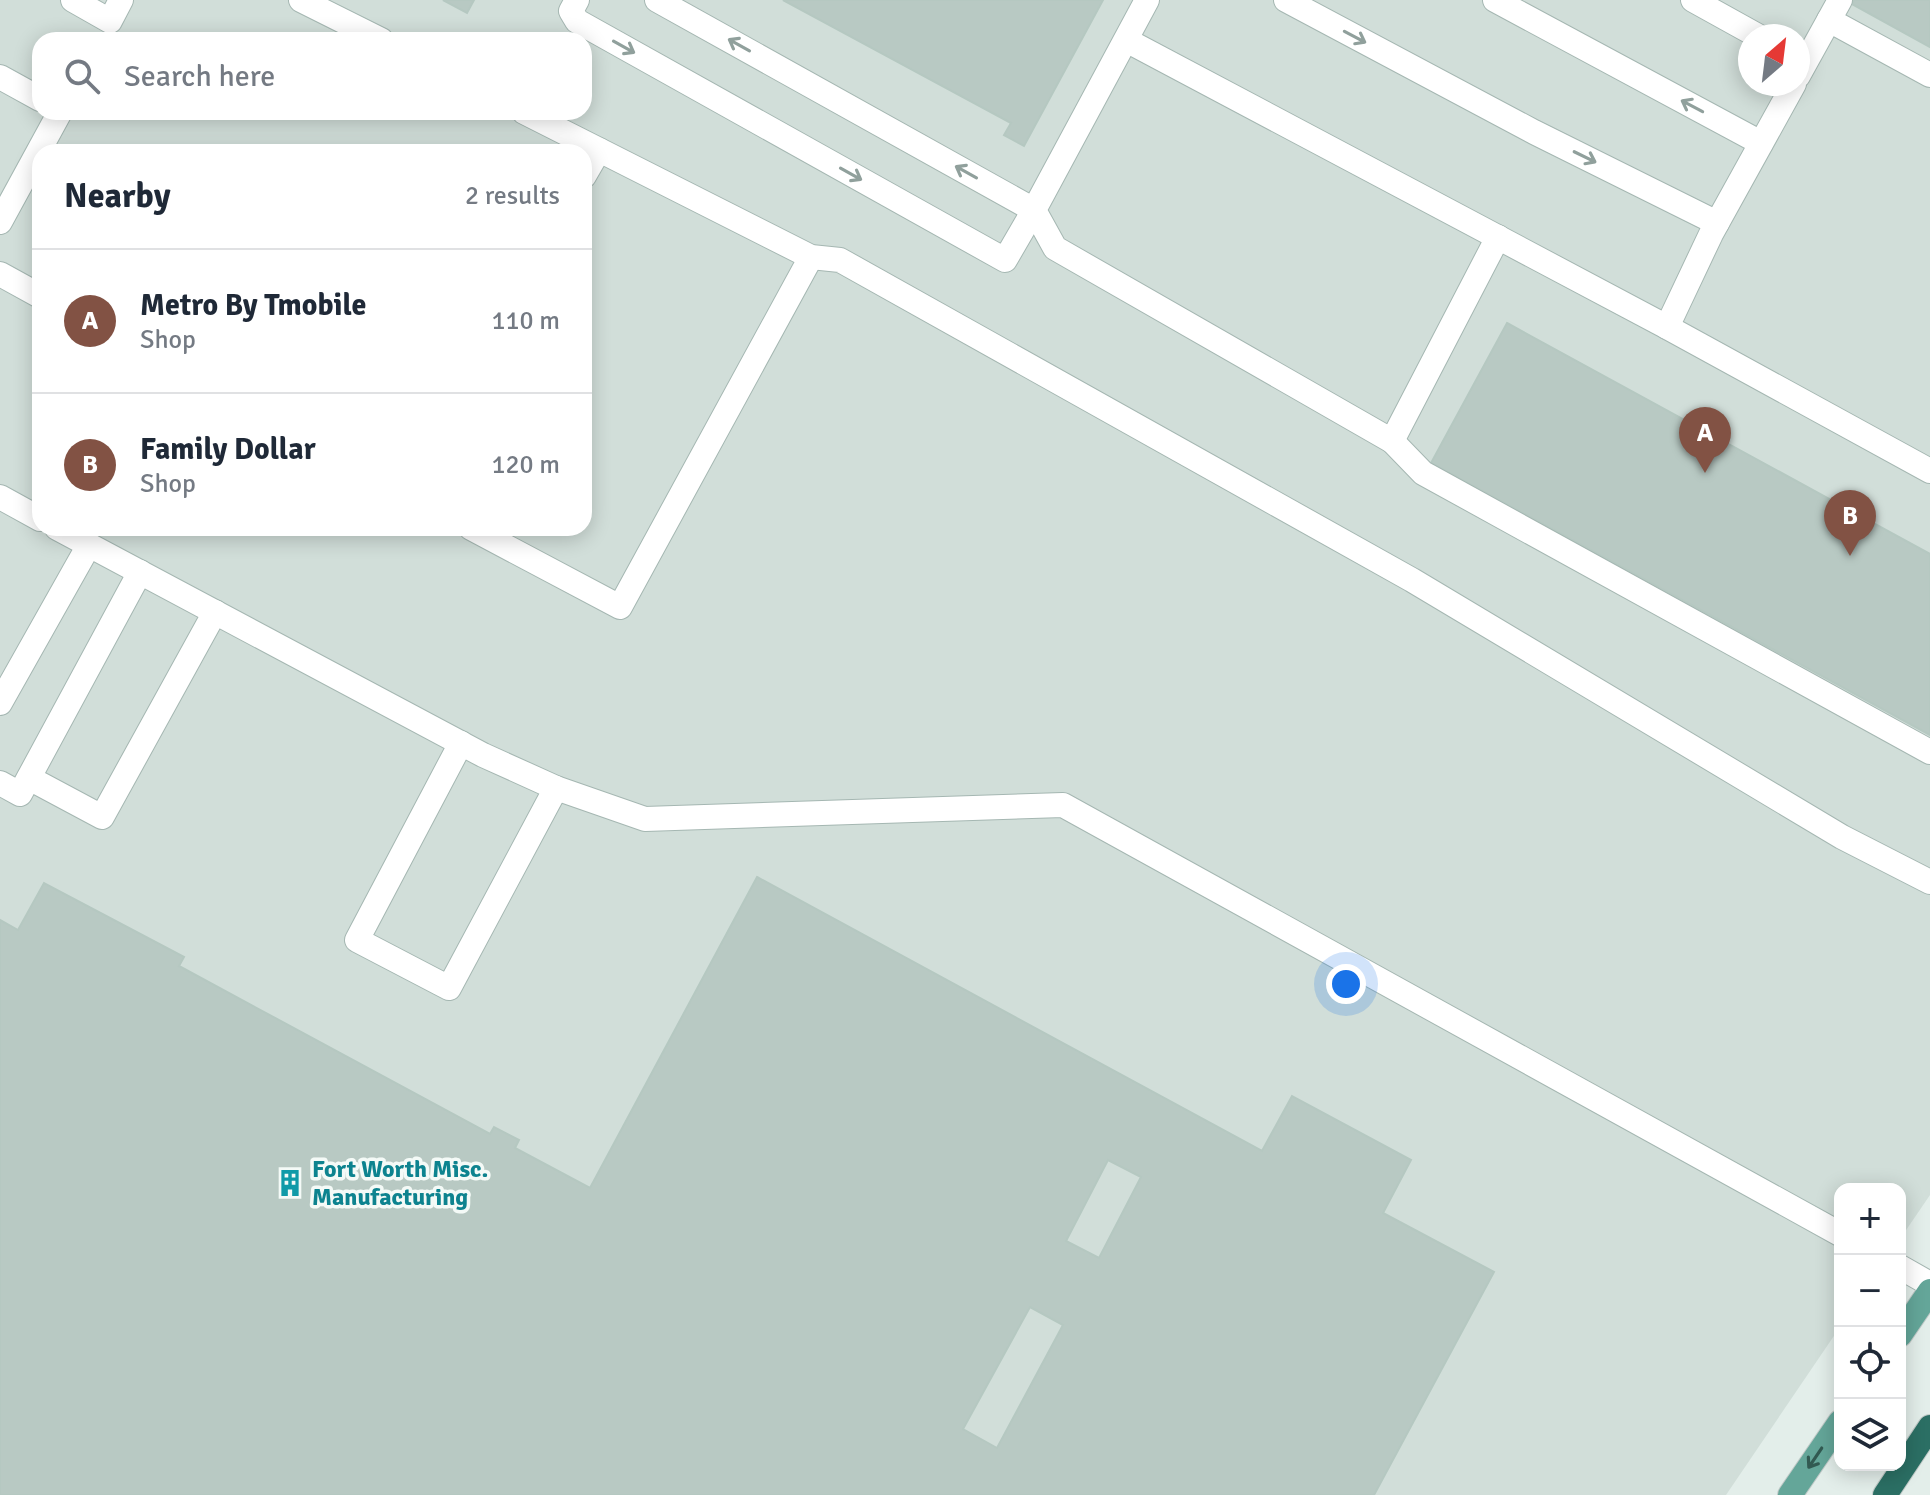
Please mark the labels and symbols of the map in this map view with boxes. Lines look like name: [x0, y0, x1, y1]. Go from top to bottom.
north arrow: [1738, 24, 1810, 96]
one-way arrow: [1342, 29, 1366, 45]
one-way arrow: [728, 37, 751, 53]
one-way arrow: [612, 40, 635, 56]
one-way arrow: [1681, 98, 1705, 114]
one-way arrow: [1572, 150, 1596, 165]
one-way arrow: [955, 164, 978, 180]
one-way arrow: [839, 167, 863, 182]
pin: A: [1679, 407, 1731, 473]
pin: B: [1824, 490, 1876, 556]
your location: [1326, 964, 1366, 1004]
place label: Fort Worth Misc. Manufacturing: [312, 1154, 488, 1212]
building icon: Fort Worth Misc. Manufacturing: [275, 1168, 305, 1198]
one-way arrow: [1807, 1447, 1823, 1469]

